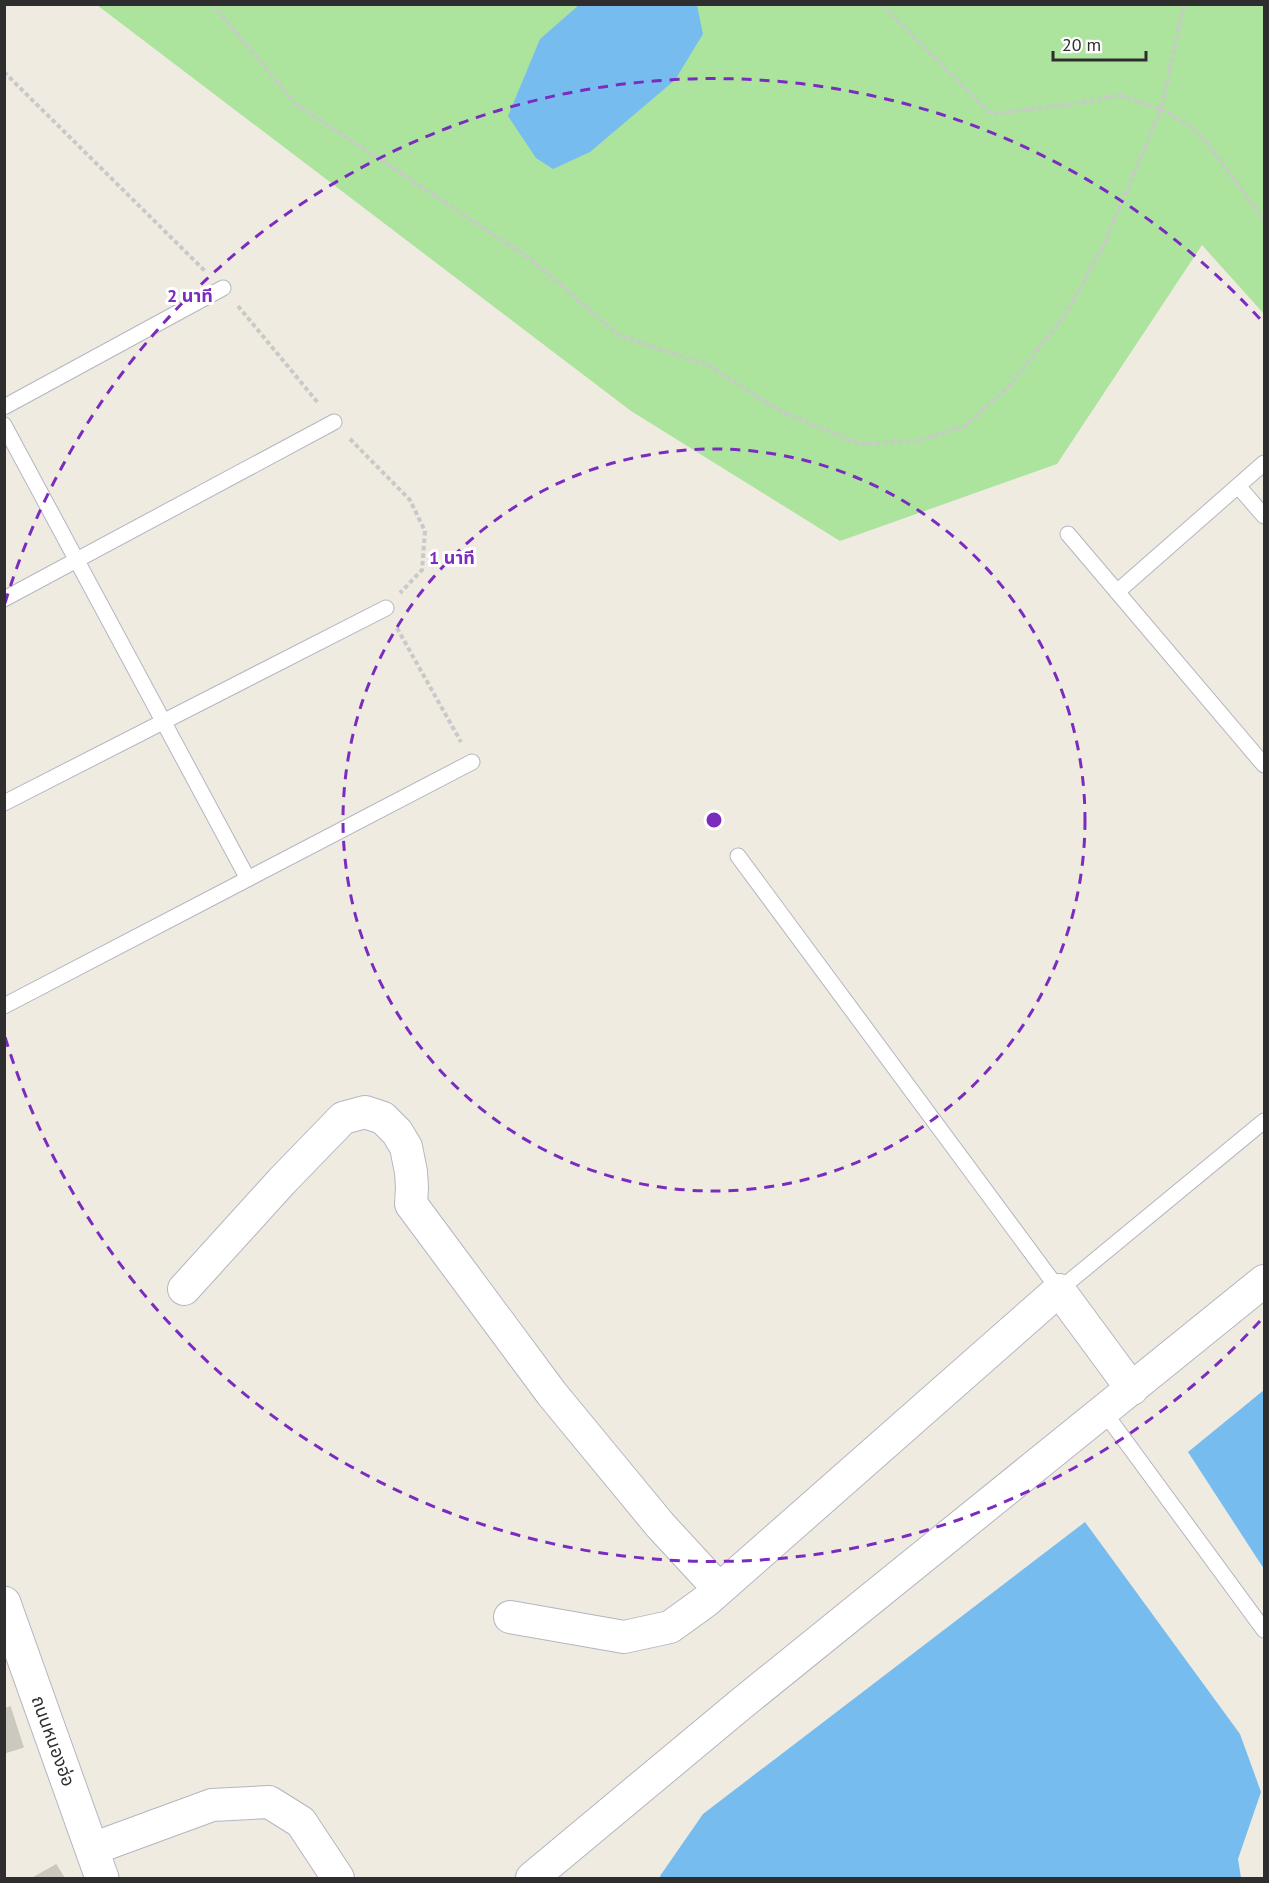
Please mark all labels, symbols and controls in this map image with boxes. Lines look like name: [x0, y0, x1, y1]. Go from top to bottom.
scale bar: [1053, 24, 1146, 62]
text: 20 m: [1062, 33, 1101, 56]
text: 2 นาที: [167, 284, 213, 307]
text: 1 นาที: [429, 546, 475, 569]
centre of rings: [704, 810, 724, 830]
street label: ถนนหนองฮ่อ: [26, 1692, 81, 1789]

